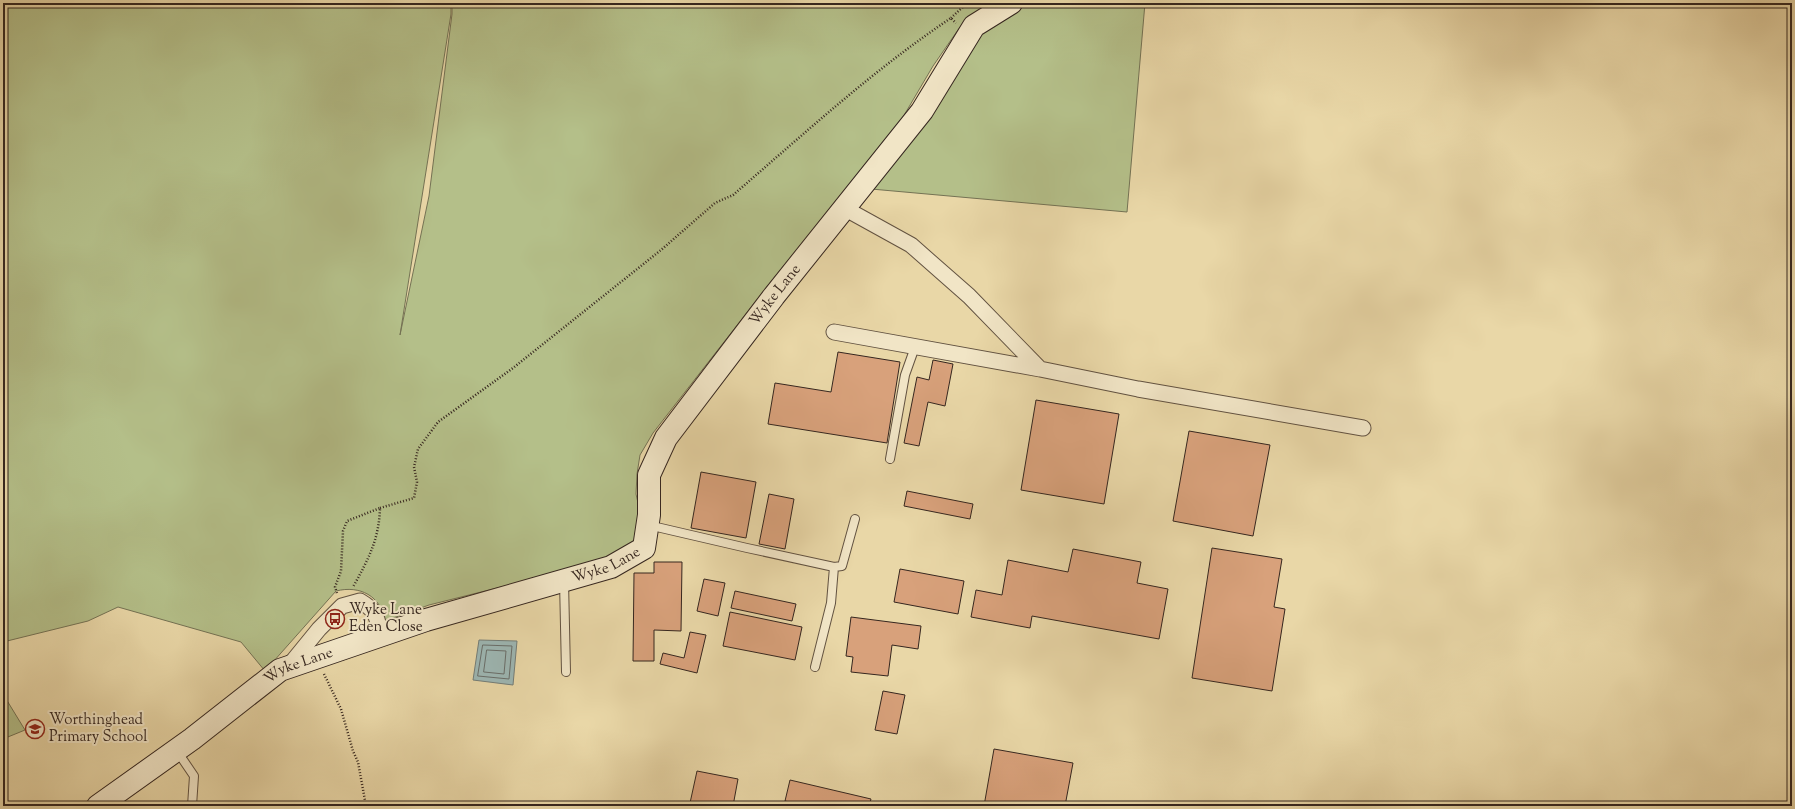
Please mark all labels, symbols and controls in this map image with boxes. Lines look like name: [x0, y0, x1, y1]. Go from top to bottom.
street label: Wyke Lane: [744, 260, 806, 330]
street label: Wyke Lane: [569, 542, 644, 588]
place label: Wyke Lane Eden Close: [349, 600, 423, 638]
bus stop icon: Wyke Lane Eden Close: [324, 608, 346, 630]
street label: Wyke Lane: [260, 642, 336, 689]
place label: Worthinghead Primary School: [49, 710, 147, 748]
school or university icon: Worthinghead Primary School: [24, 718, 46, 740]

